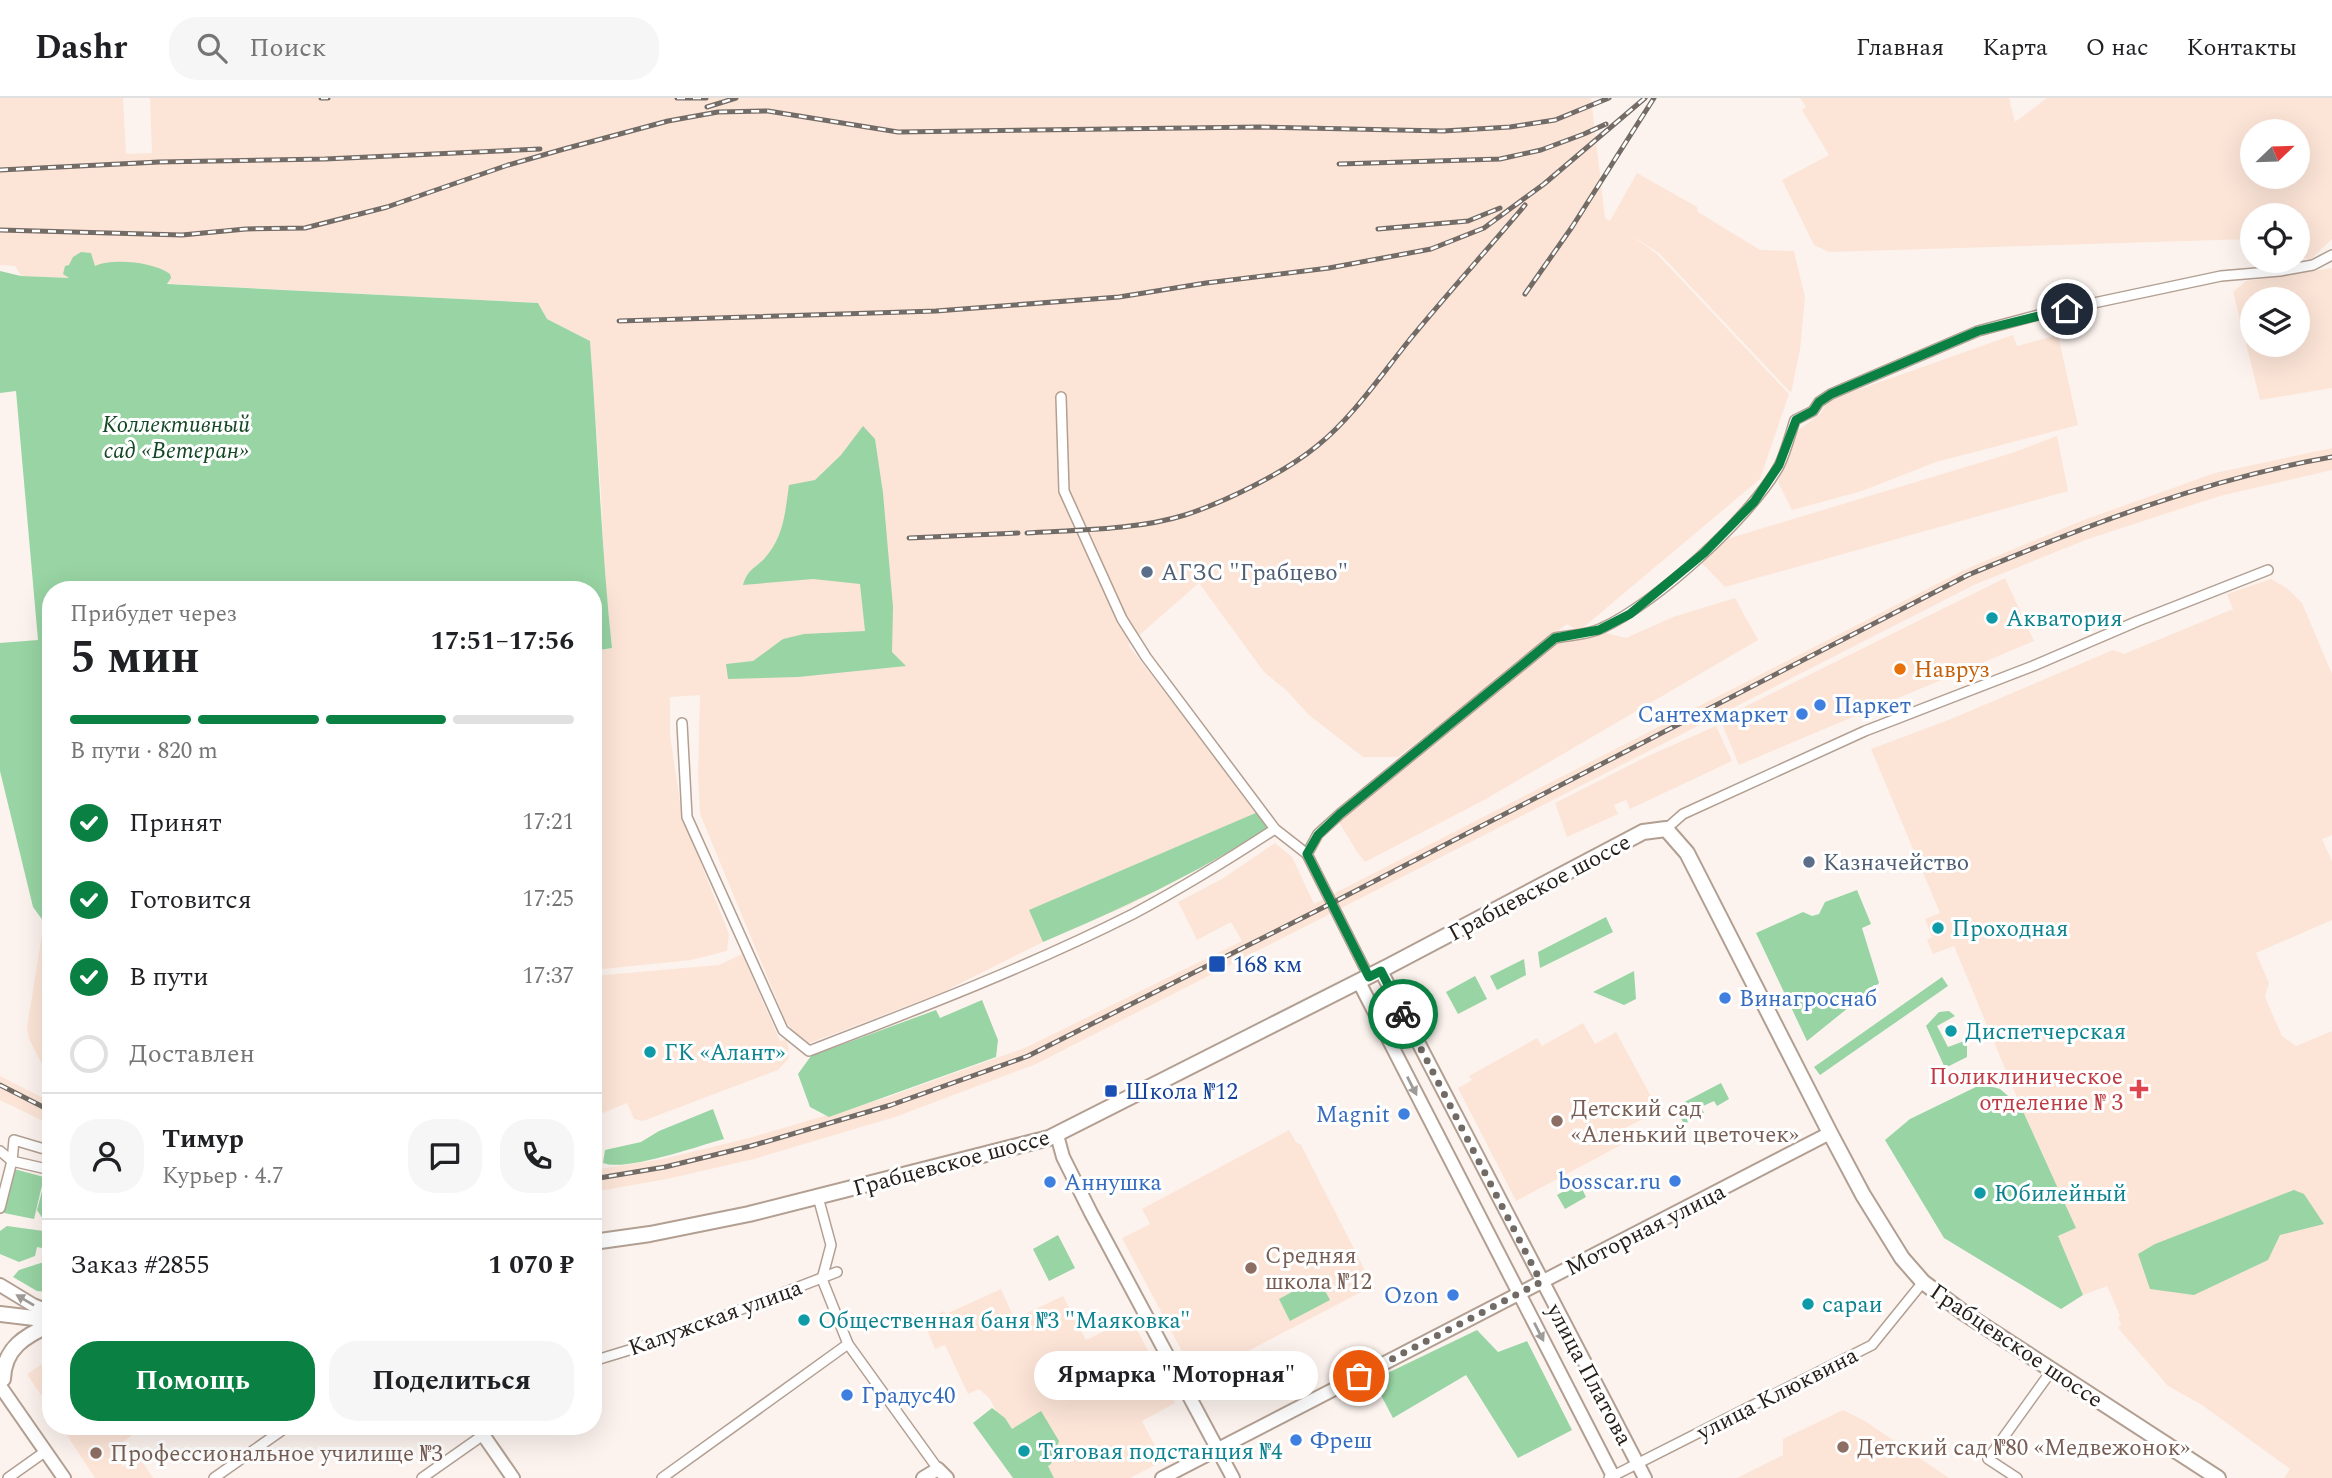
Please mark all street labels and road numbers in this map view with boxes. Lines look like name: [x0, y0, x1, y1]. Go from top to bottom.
street label: Грабцевское шоссе: [1442, 825, 1637, 951]
street label: Грабцевское шоссе: [849, 1120, 1054, 1207]
street label: Моторная улица: [1559, 1175, 1732, 1286]
street label: Калужская улица: [624, 1271, 807, 1366]
street label: Грабцевское шоссе: [1922, 1275, 2110, 1417]
street label: улица Платова: [1536, 1297, 1641, 1452]
street label: улица Клюквина: [1690, 1339, 1864, 1451]

